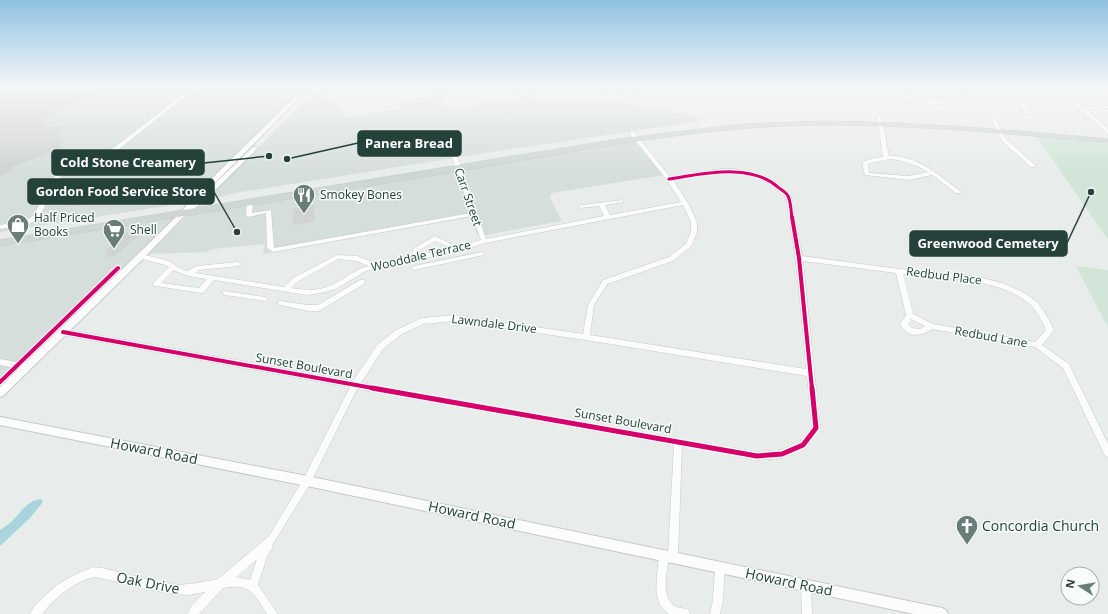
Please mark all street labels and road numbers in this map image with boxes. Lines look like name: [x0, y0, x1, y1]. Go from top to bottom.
street label: Carr Street: [451, 165, 486, 228]
street label: Wooddale Terrace: [369, 236, 473, 275]
street label: Redbud Place: [905, 262, 983, 289]
street label: Lawndale Drive: [450, 310, 538, 337]
street label: Redbud Lane: [953, 322, 1029, 351]
street label: Sunset Boulevard: [254, 349, 354, 382]
street label: Sunset Boulevard: [573, 404, 673, 437]
street label: Howard Road: [109, 433, 199, 468]
street label: Howard Road: [427, 496, 517, 533]
street label: Howard Road: [744, 563, 834, 600]
street label: Oak Drive: [115, 567, 181, 598]

